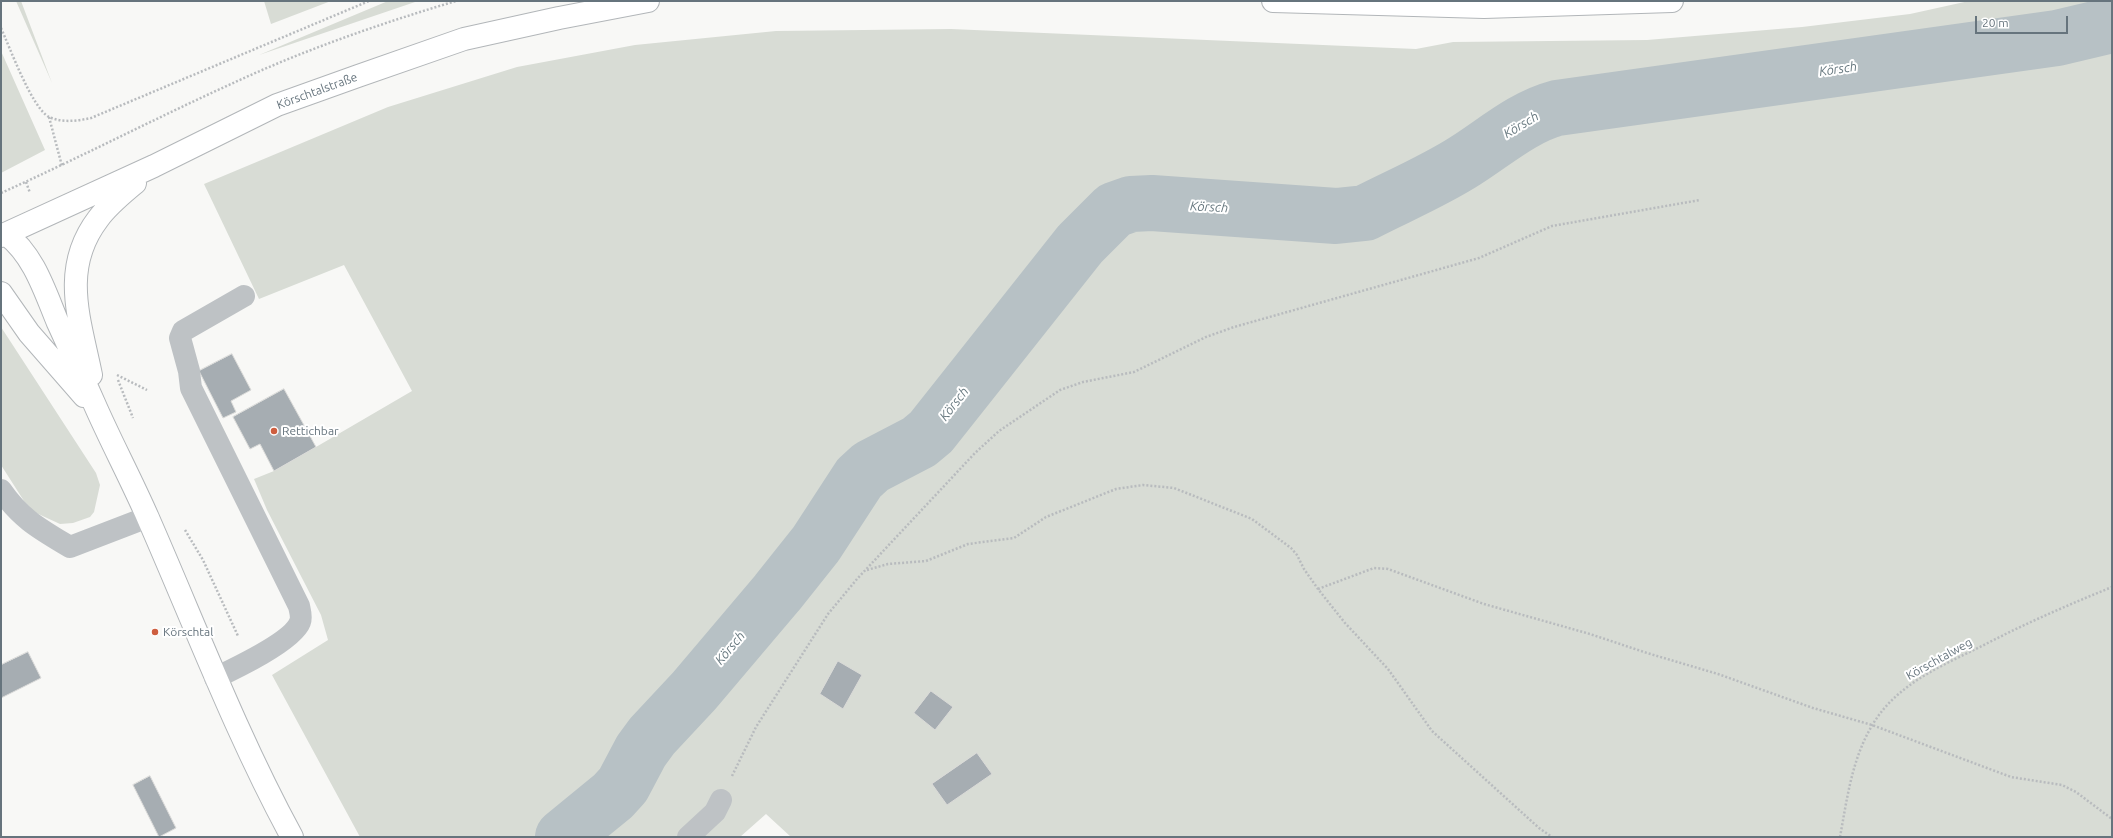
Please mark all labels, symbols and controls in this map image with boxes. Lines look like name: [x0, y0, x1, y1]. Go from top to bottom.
scale bar: [1977, 8, 2070, 34]
text: 20 m: [1982, 16, 2009, 29]
water label: Körsch: [1818, 59, 1858, 79]
street label: Körschtalstraße: [275, 70, 359, 112]
water label: Körsch: [1501, 108, 1541, 142]
water label: Körsch: [1190, 198, 1228, 216]
water label: Körsch: [936, 384, 972, 424]
place label: Rettichbar: [282, 424, 339, 438]
marker: Rettichbar: [269, 426, 279, 436]
place label: Körschtal: [163, 625, 213, 639]
marker: Körschtal: [150, 627, 160, 637]
water label: Körsch: [712, 628, 748, 668]
street label: Körschtalweg: [1904, 635, 1974, 683]

